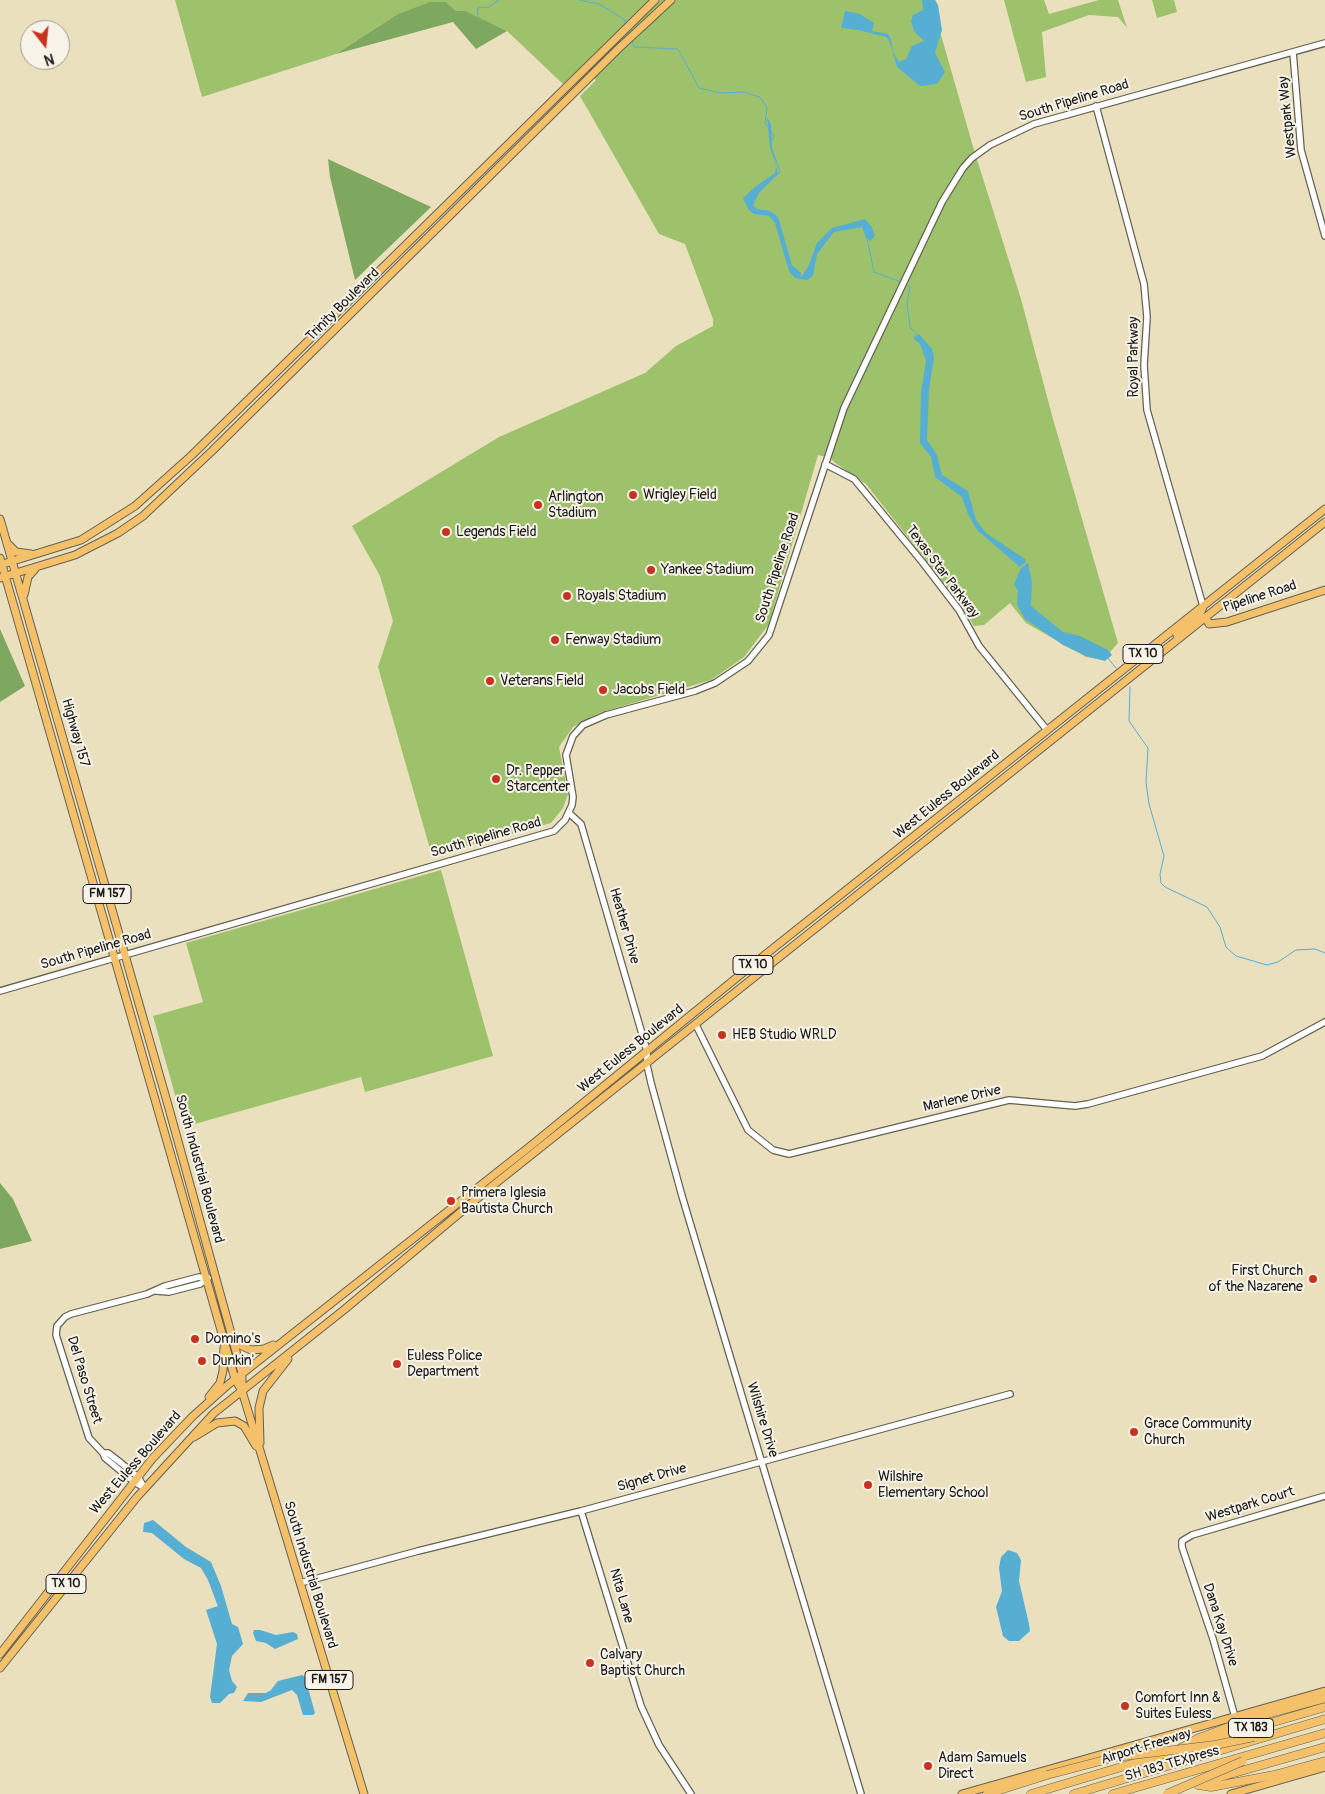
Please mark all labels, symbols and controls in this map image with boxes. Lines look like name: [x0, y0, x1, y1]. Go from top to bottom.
north arrow: [20, 20, 70, 70]
text: N: [42, 49, 56, 68]
street label: Westpark Way: [1275, 75, 1301, 159]
street label: South Pipeline Road: [1017, 76, 1131, 126]
street label: Trinity Boulevard: [303, 265, 383, 345]
street label: Royal Parkway: [1126, 317, 1142, 397]
place label: Wrigley Field: [643, 487, 717, 503]
place label: Arlington Stadium: [548, 489, 604, 522]
marker: Wrigley Field: [627, 489, 639, 501]
marker: Arlington Stadium: [532, 499, 544, 511]
street label: South Pipeline Road: [752, 511, 804, 625]
street label: Texas Star Parkway: [902, 522, 982, 622]
place label: Legends Field: [456, 524, 537, 540]
marker: Legends Field: [440, 526, 452, 538]
place label: Yankee Stadium: [661, 562, 754, 578]
marker: Yankee Stadium: [645, 564, 657, 576]
street label: Pipeline Road: [1221, 577, 1299, 617]
place label: Royals Stadium: [577, 588, 666, 604]
marker: Royals Stadium: [561, 590, 573, 602]
place label: Fenway Stadium: [565, 632, 661, 648]
marker: Fenway Stadium: [549, 634, 561, 646]
road number: TX 10: [1123, 644, 1163, 664]
place label: Veterans Field: [500, 673, 584, 689]
marker: Veterans Field: [484, 675, 496, 687]
place label: Jacobs Field: [613, 682, 685, 698]
marker: Jacobs Field: [597, 684, 609, 696]
street label: Highway 157: [57, 697, 93, 769]
street label: West Euless Boulevard: [891, 747, 1003, 843]
place label: Dr. Pepper Starcenter: [506, 763, 570, 796]
marker: Dr. Pepper Starcenter: [490, 773, 502, 785]
street label: South Pipeline Road: [429, 814, 543, 862]
road number: FM 157: [83, 884, 131, 904]
street label: Heather Drive: [605, 886, 643, 966]
street label: South Pipeline Road: [39, 926, 153, 974]
road number: TX 10: [733, 956, 773, 974]
street label: West Euless Boulevard: [575, 1001, 687, 1097]
place label: HEB Studio WRLD: [732, 1027, 837, 1043]
marker: HEB Studio WRLD: [716, 1029, 728, 1041]
street label: Marlene Drive: [921, 1082, 1003, 1116]
street label: South Industrial Boulevard: [171, 1093, 227, 1245]
place label: Primera Iglesia Bautista Church: [461, 1185, 553, 1218]
marker: Primera Iglesia Bautista Church: [445, 1195, 457, 1207]
place label: First Church of the Nazarene: [1209, 1263, 1303, 1295]
marker: First Church of the Nazarene: [1307, 1273, 1319, 1285]
place label: Domino's: [205, 1331, 260, 1347]
marker: Domino's: [189, 1333, 201, 1345]
street label: Del Paso Street: [63, 1334, 105, 1426]
place label: Euless Police Department: [407, 1348, 482, 1380]
place label: Dunkin': [212, 1353, 254, 1369]
marker: Dunkin': [196, 1355, 208, 1367]
marker: Euless Police Department: [391, 1358, 403, 1370]
street label: Wilshire Drive: [743, 1380, 781, 1460]
street label: West Euless Boulevard: [87, 1408, 185, 1518]
place label: Grace Community Church: [1144, 1416, 1252, 1448]
marker: Grace Community Church: [1128, 1426, 1140, 1438]
street label: Signet Drive: [616, 1460, 688, 1496]
place label: Wilshire Elementary School: [878, 1469, 989, 1501]
marker: Wilshire Elementary School: [862, 1479, 874, 1491]
street label: Westpark Court: [1204, 1484, 1296, 1526]
street label: South Industrial Boulevard: [280, 1499, 340, 1651]
street label: Nita Lane: [605, 1567, 637, 1625]
road number: TX 10: [46, 1575, 86, 1594]
street label: Dana Kay Drive: [1199, 1581, 1241, 1669]
place label: Calvary Baptist Church: [600, 1647, 685, 1680]
marker: Calvary Baptist Church: [584, 1657, 596, 1669]
road number: FM 157: [305, 1670, 353, 1690]
place label: Comfort Inn & Suites Euless: [1135, 1690, 1221, 1722]
marker: Comfort Inn & Suites Euless: [1119, 1700, 1131, 1712]
road number: TX 183: [1228, 1719, 1274, 1738]
street label: Airport Freeway: [1099, 1725, 1193, 1769]
street label: SH 183 TEXpress: [1123, 1743, 1221, 1785]
place label: Adam Samuels Direct: [938, 1750, 1027, 1782]
marker: Adam Samuels Direct: [922, 1760, 934, 1772]

